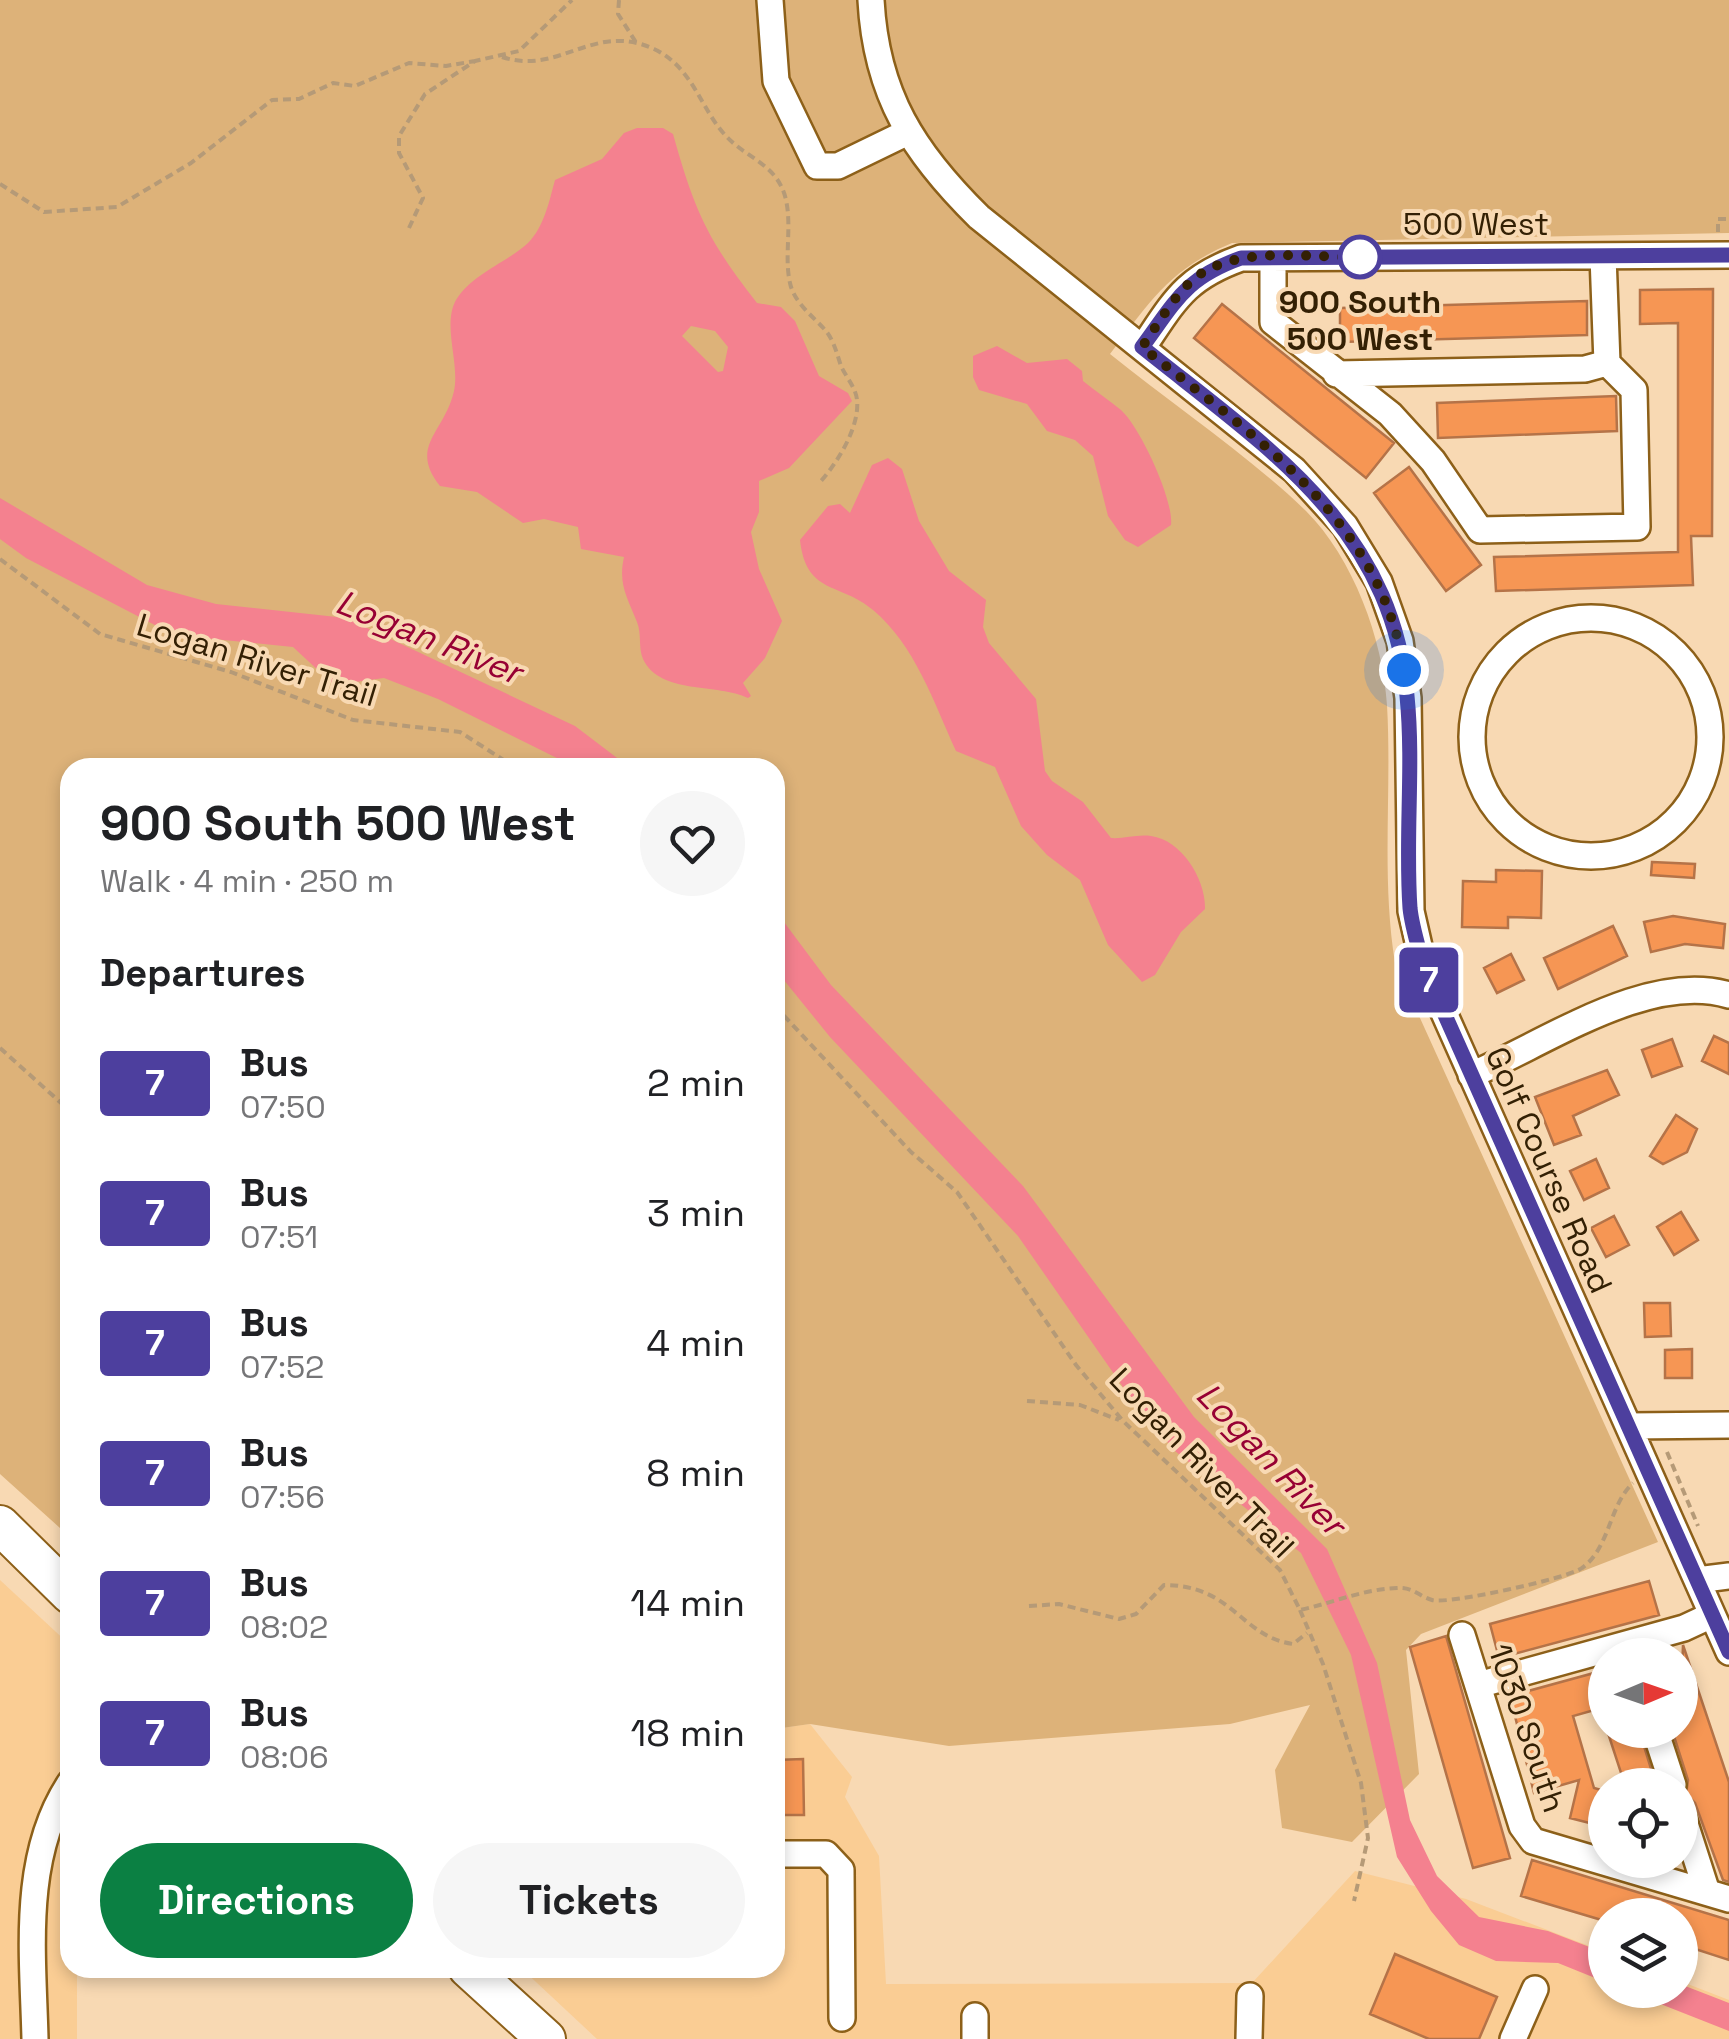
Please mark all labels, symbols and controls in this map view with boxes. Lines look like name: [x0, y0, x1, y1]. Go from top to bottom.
street label: 500 West: [1403, 204, 1549, 244]
marker: 900 South 500 West: [1339, 236, 1381, 278]
place label: 900 South 500 West: [1279, 282, 1441, 359]
water label: Logan River: [330, 580, 532, 696]
street label: Logan River Trail: [132, 604, 382, 716]
your location: [1379, 645, 1429, 695]
button: heart: [640, 791, 745, 896]
text: 900 South 500 West: [100, 793, 576, 854]
text: Walk · 4 min · 250 m: [100, 861, 394, 901]
line badge: 7: [1396, 948, 1462, 1012]
text: Departures: [100, 949, 305, 997]
text: 7: [1419, 958, 1439, 1002]
text: Bus: [240, 1039, 309, 1087]
street label: Golf Course Road: [1477, 1041, 1621, 1299]
text: 2 min: [647, 1059, 745, 1107]
text: 7: [145, 1061, 165, 1105]
text: 07:50: [240, 1087, 326, 1127]
text: Bus: [240, 1169, 309, 1217]
text: 3 min: [647, 1189, 745, 1237]
text: 7: [145, 1191, 165, 1235]
text: 07:51: [240, 1217, 318, 1257]
text: Bus: [240, 1299, 309, 1347]
text: 4 min: [646, 1319, 745, 1367]
text: 7: [145, 1321, 165, 1365]
text: 07:52: [240, 1347, 324, 1387]
street label: Logan River Trail: [1101, 1360, 1303, 1566]
water label: Logan River: [1187, 1373, 1358, 1548]
text: Bus: [240, 1429, 309, 1477]
text: 8 min: [646, 1449, 745, 1497]
text: 7: [145, 1451, 165, 1495]
text: 07:56: [240, 1477, 325, 1517]
text: Bus: [240, 1559, 309, 1607]
text: 14 min: [630, 1579, 745, 1627]
text: 7: [145, 1581, 165, 1625]
text: 08:02: [240, 1607, 328, 1647]
north arrow: [1588, 1638, 1698, 1748]
map controls: [1588, 1638, 1698, 2008]
street label: 1030 South: [1480, 1639, 1574, 1817]
text: Bus: [240, 1689, 309, 1737]
text: 18 min: [630, 1709, 745, 1757]
text: 7: [145, 1711, 165, 1755]
text: 08:06: [240, 1737, 329, 1777]
button: locate: [1588, 1768, 1698, 1878]
button: Directions: [100, 1843, 413, 1958]
button: Tickets: [433, 1843, 745, 1958]
button: layers: [1588, 1898, 1698, 2008]

